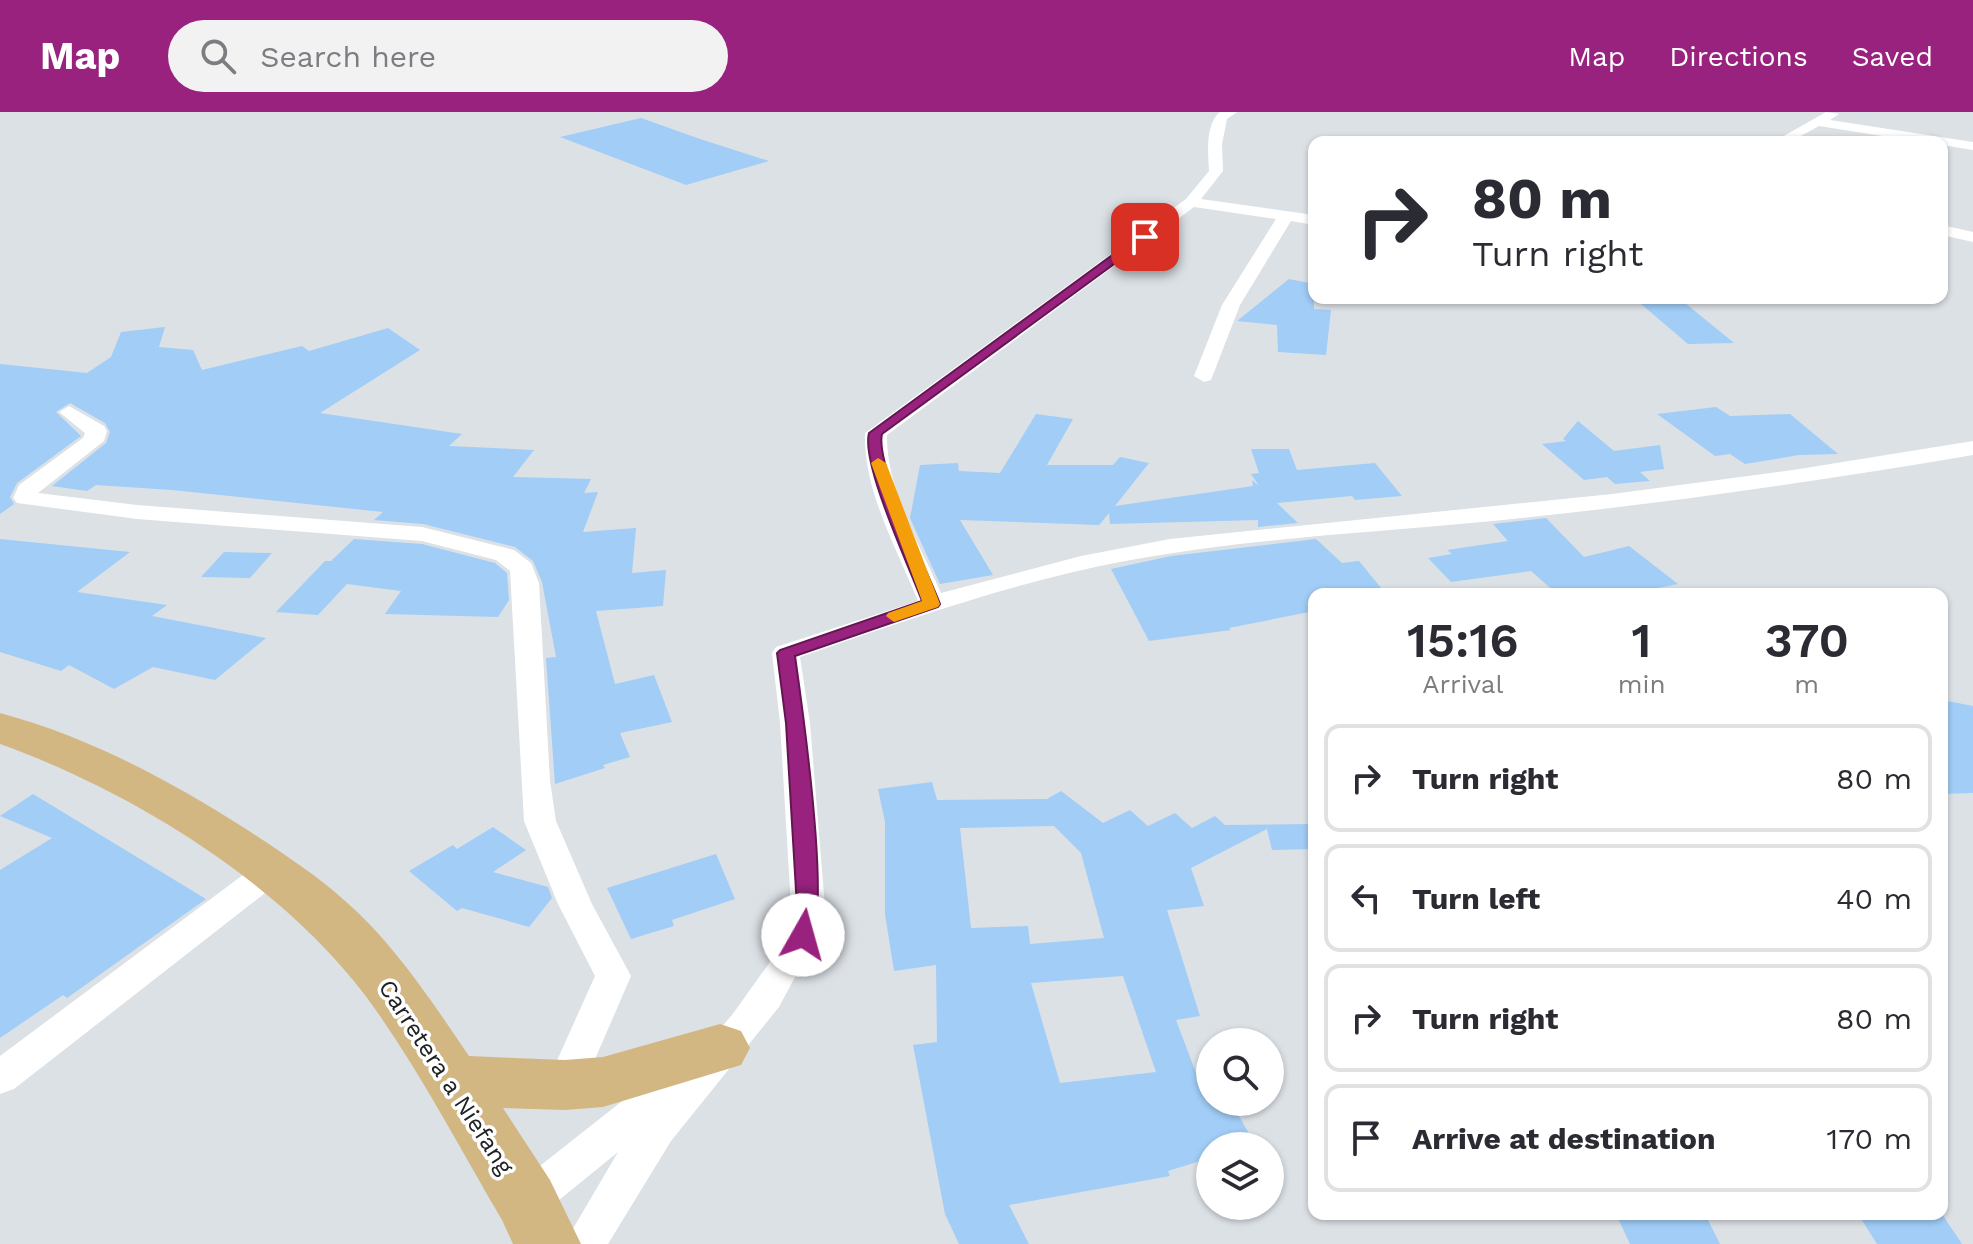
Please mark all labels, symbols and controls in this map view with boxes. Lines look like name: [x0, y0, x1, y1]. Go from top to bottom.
search box: [168, 20, 728, 92]
text: Map: [40, 34, 120, 78]
icon: search: [196, 34, 240, 78]
text: Search here: [260, 39, 436, 74]
text: Map: [1568, 40, 1625, 73]
text: Directions: [1669, 40, 1808, 73]
text: Saved: [1852, 40, 1933, 73]
text: 80 m: [1472, 166, 1612, 232]
icon: right: [1340, 168, 1444, 272]
pin: [1111, 203, 1179, 271]
icon: arrive: [1123, 215, 1167, 259]
text: Turn right: [1472, 233, 1643, 275]
text: 15:16: [1407, 612, 1519, 669]
text: 1: [1632, 612, 1652, 669]
text: 370: [1765, 612, 1849, 669]
text: Arrival: [1422, 669, 1503, 699]
text: min: [1618, 669, 1666, 699]
text: m: [1794, 669, 1819, 699]
icon: right: [1344, 756, 1388, 800]
text: Turn right: [1412, 761, 1558, 796]
text: 80 m: [1836, 761, 1912, 796]
icon: left: [1344, 876, 1388, 920]
text: Turn left: [1412, 881, 1540, 916]
text: 40 m: [1836, 881, 1912, 916]
position arrow: [761, 893, 845, 977]
street label: Carretera a Niefang: [373, 975, 519, 1180]
icon: right: [1344, 996, 1388, 1040]
text: Turn right: [1412, 1001, 1558, 1036]
text: 80 m: [1836, 1001, 1912, 1036]
map controls: [1196, 1028, 1284, 1220]
button: search: [1196, 1028, 1284, 1116]
icon: arrive: [1344, 1116, 1388, 1160]
text: Arrive at destination: [1412, 1121, 1716, 1156]
text: 170 m: [1827, 1121, 1912, 1156]
button: layers: [1196, 1132, 1284, 1220]

